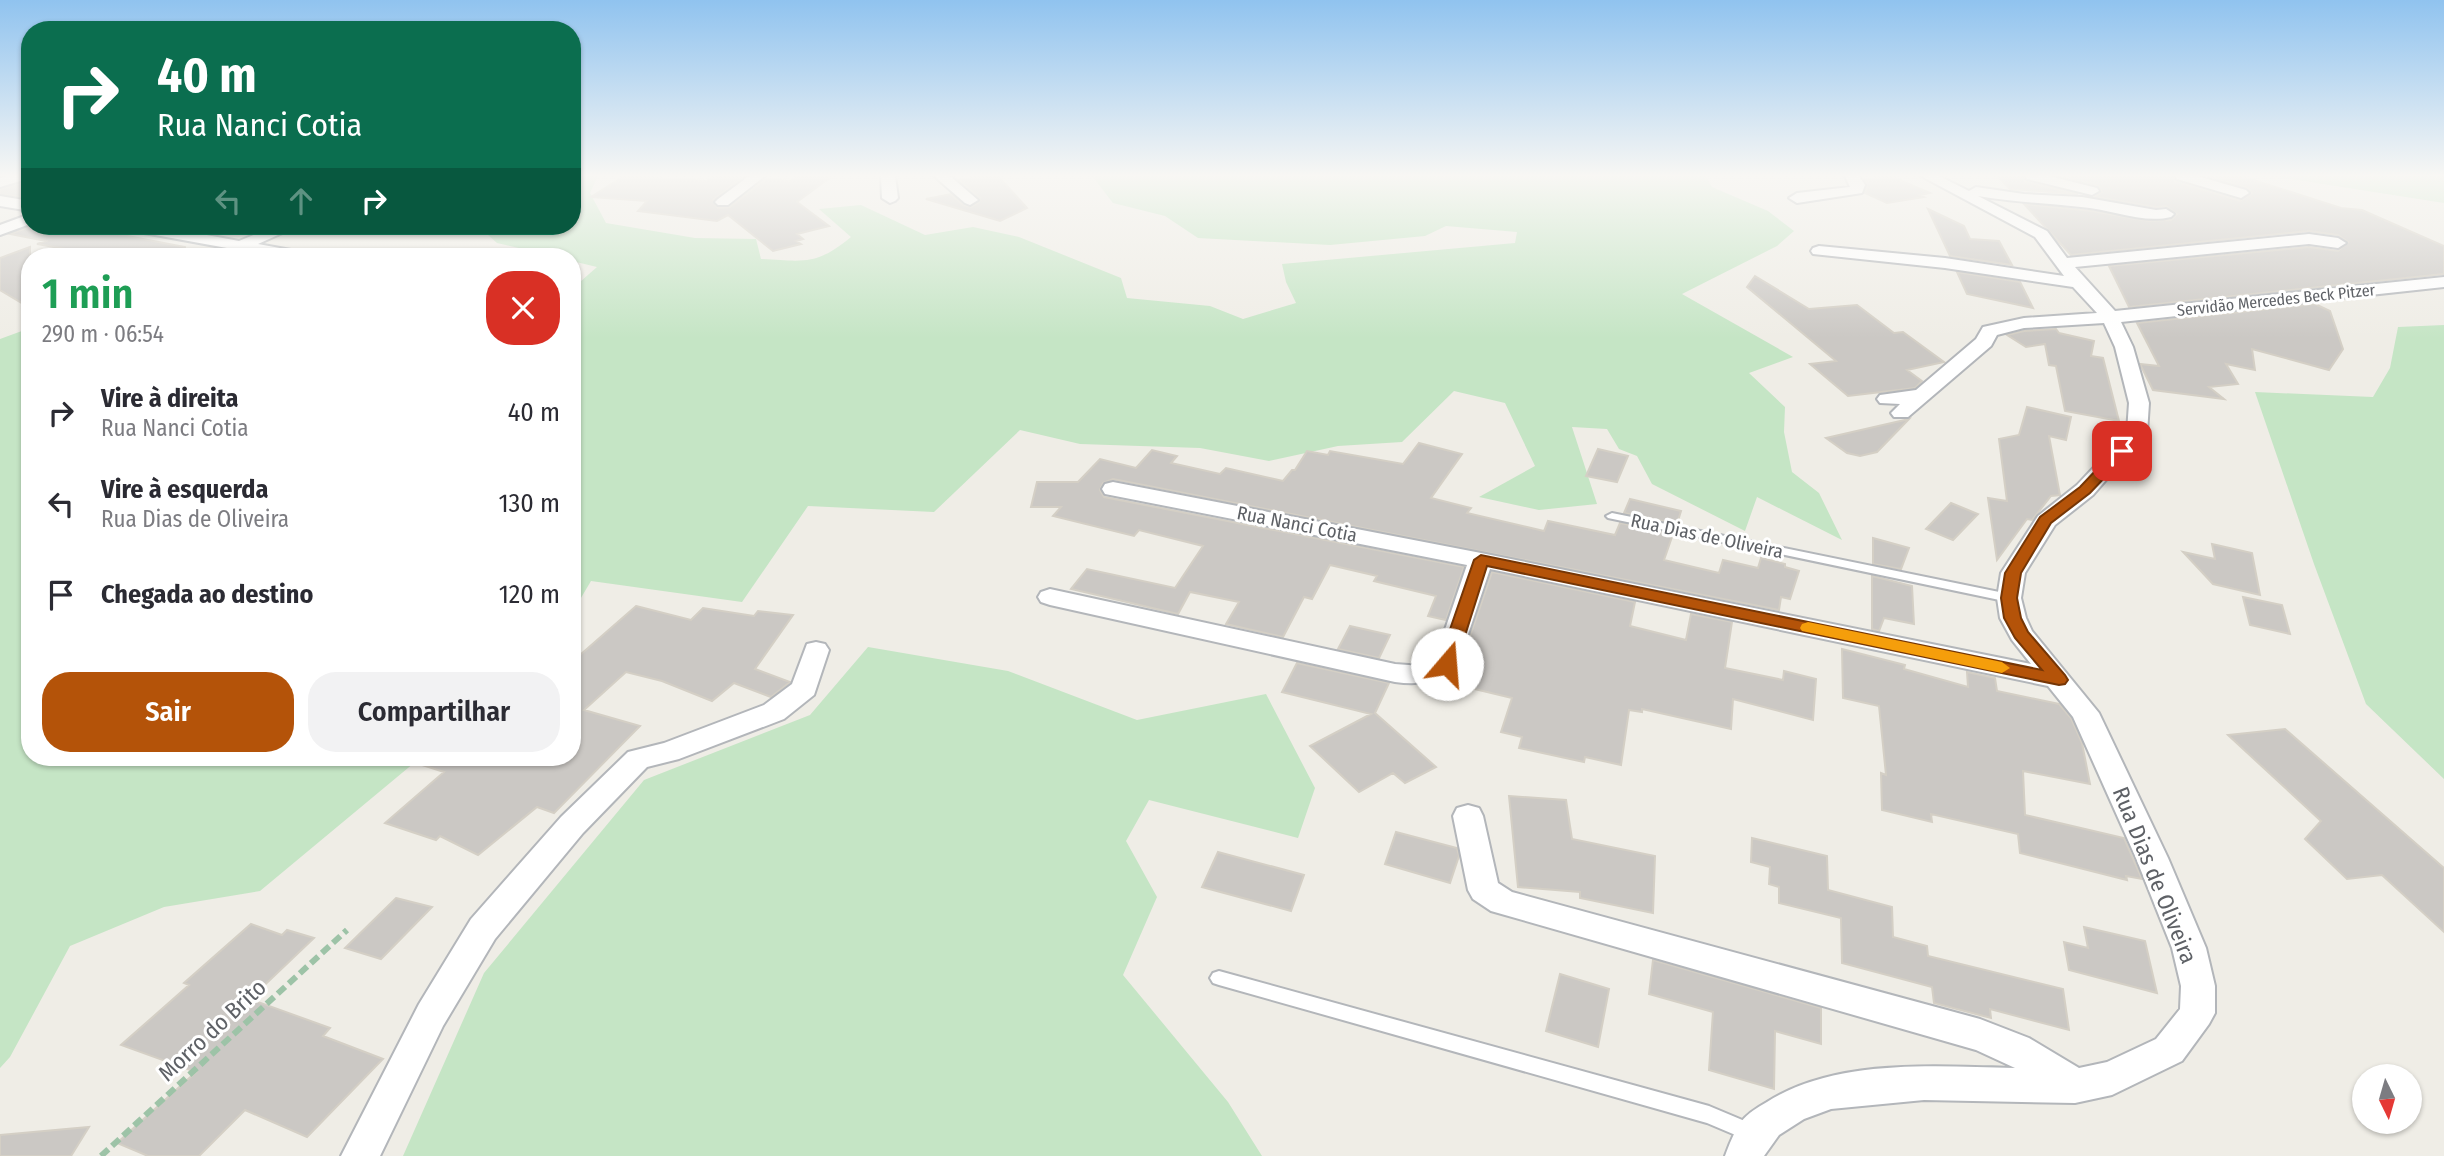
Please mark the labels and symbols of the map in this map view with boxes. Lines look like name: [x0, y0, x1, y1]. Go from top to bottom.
street label: Servidão Mercedes Beck Pitzer: [2176, 280, 2376, 320]
pin: [2092, 421, 2152, 481]
street label: Rua Nanci Cotia: [1235, 501, 1359, 547]
street label: Rua Dias de Oliveira: [1629, 509, 1785, 563]
position arrow: [1410, 627, 1484, 701]
street label: Rua Dias de Oliveira: [2107, 783, 2203, 967]
street label: Morro do Brito: [152, 973, 272, 1087]
north arrow: [2352, 1064, 2422, 1134]

